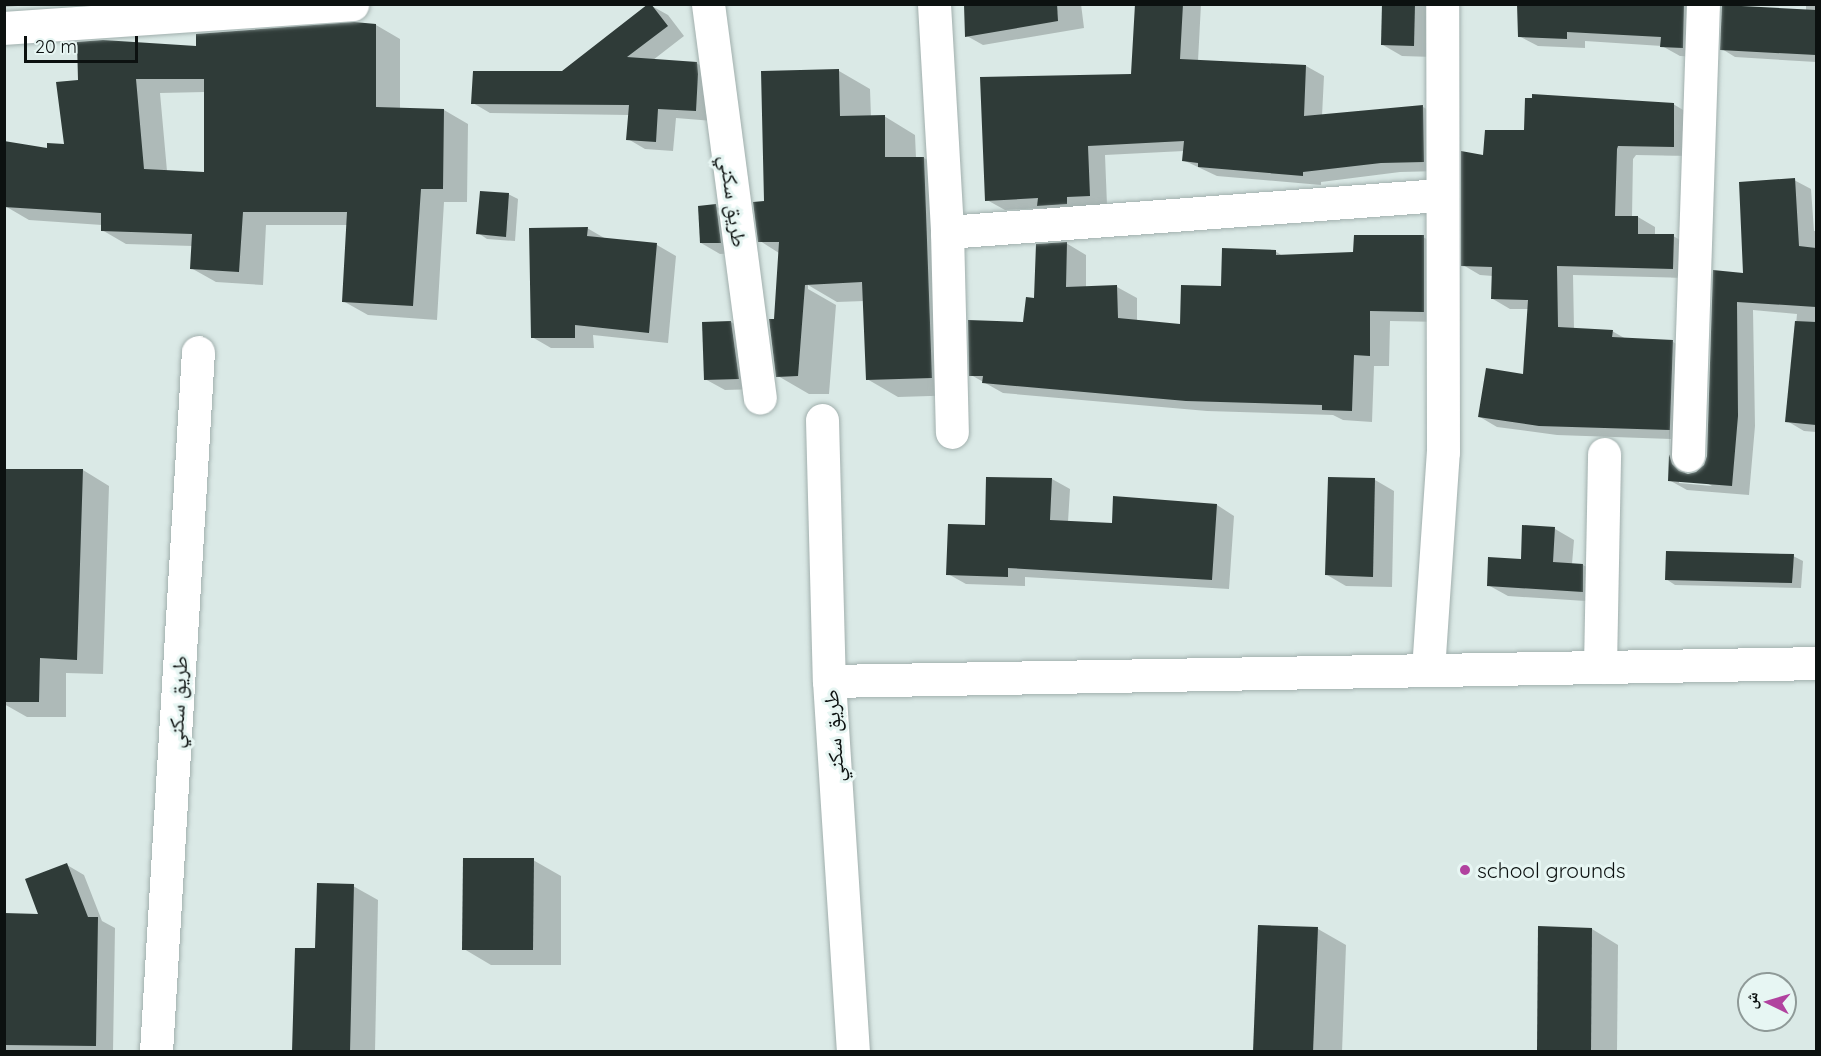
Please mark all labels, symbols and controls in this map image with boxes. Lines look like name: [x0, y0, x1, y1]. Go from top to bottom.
scale bar: [27, 24, 141, 62]
text: 20 m: [35, 35, 77, 58]
street label: طريق سكني: [715, 153, 753, 249]
street label: طريق سكني: [162, 655, 192, 749]
street label: طريق سكني: [817, 689, 849, 783]
place label: school grounds: [1477, 857, 1626, 883]
marker: school grounds: [1458, 863, 1472, 877]
north arrow: [1737, 972, 1797, 1032]
text: ش: [1740, 991, 1762, 1010]

